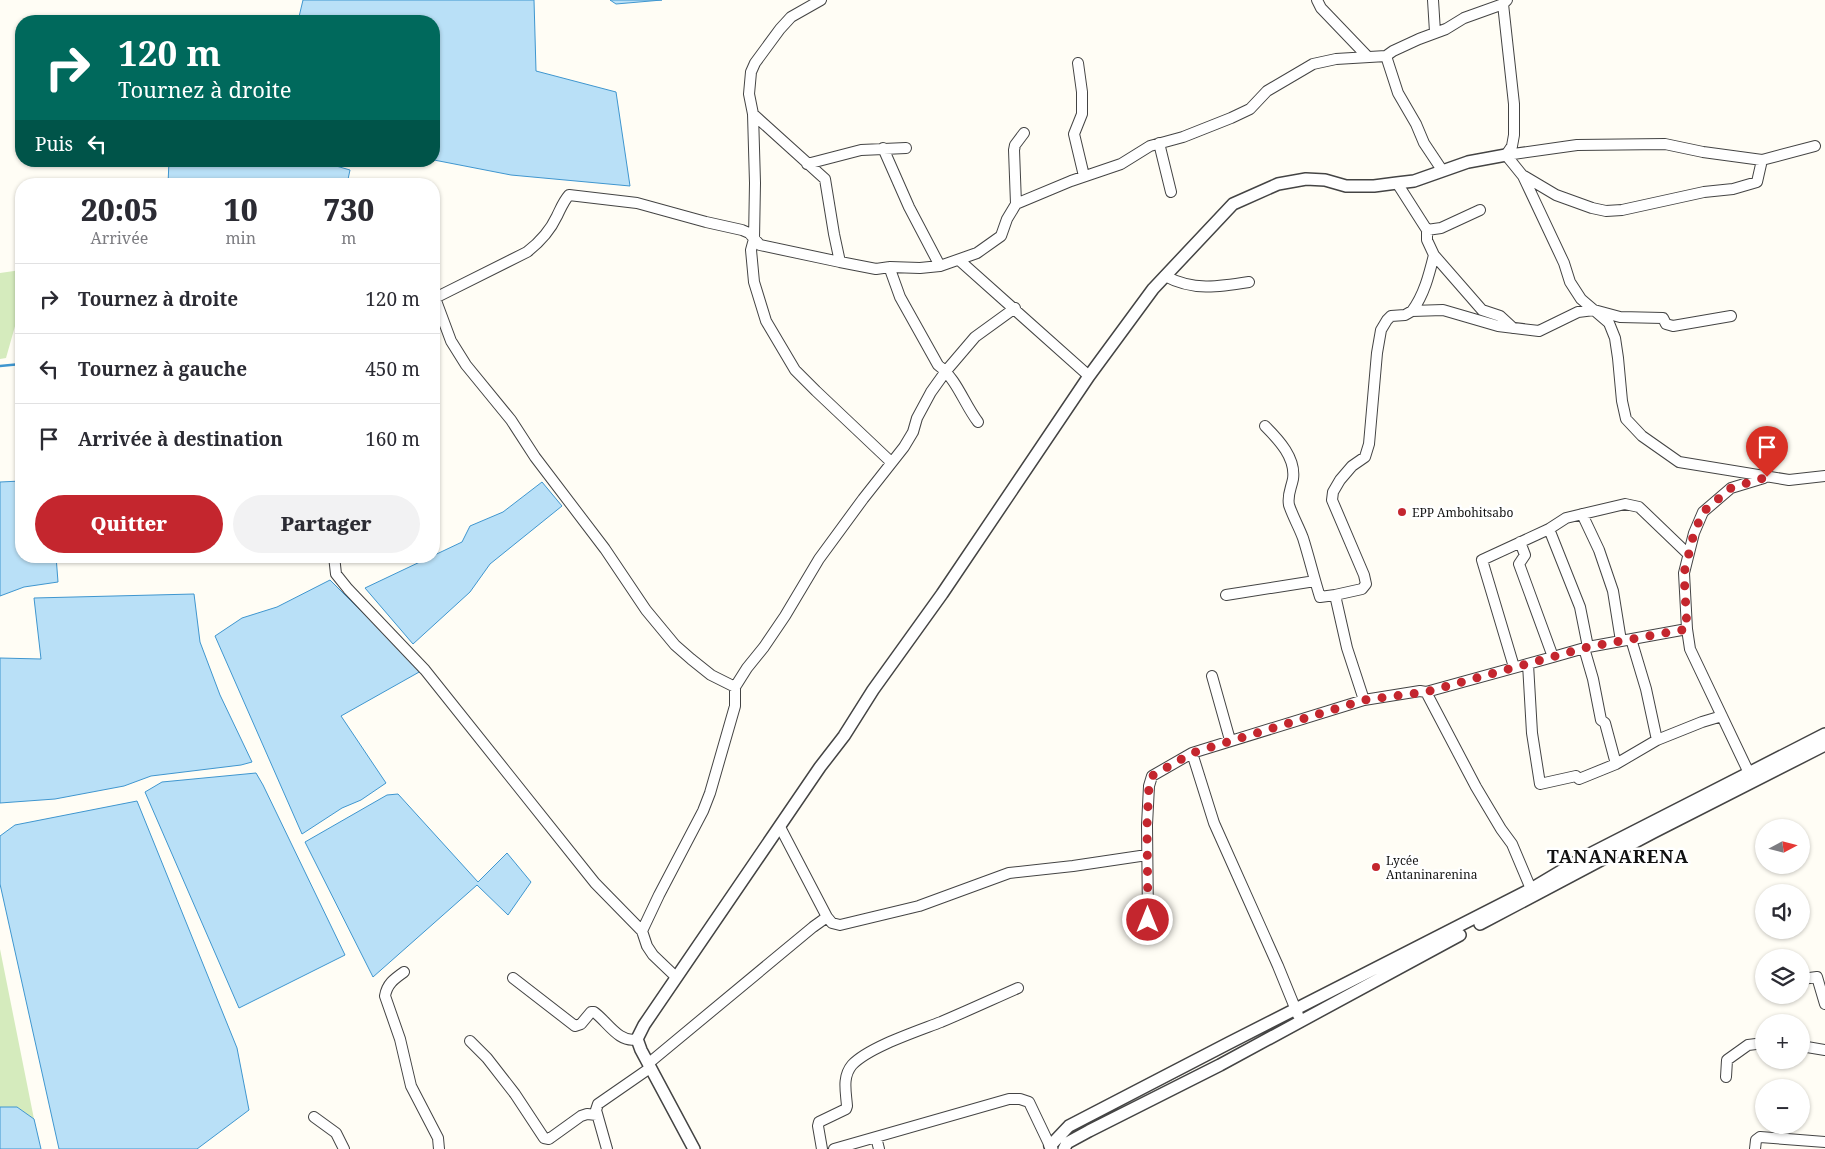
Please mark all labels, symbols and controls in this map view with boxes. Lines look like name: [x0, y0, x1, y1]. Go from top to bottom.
text: 120 m: [118, 29, 221, 76]
icon: right: [35, 35, 100, 100]
text: Tournez à droite: [118, 74, 292, 104]
icon: left: [83, 130, 111, 158]
text: Puis: [35, 131, 73, 157]
text: 20:05: [81, 189, 158, 230]
text: 10: [224, 189, 258, 230]
text: 730: [323, 189, 374, 230]
text: Arrivée: [90, 227, 148, 249]
text: min: [225, 227, 256, 249]
text: m: [341, 227, 356, 249]
icon: right: [35, 285, 63, 313]
text: Tournez à droite: [78, 286, 238, 312]
text: 120 m: [365, 286, 420, 312]
icon: left: [35, 355, 63, 383]
text: Tournez à gauche: [78, 356, 247, 382]
text: 450 m: [365, 356, 420, 382]
icon: arrive: [35, 425, 63, 453]
text: Arrivée à destination: [78, 426, 283, 452]
text: 160 m: [365, 426, 420, 452]
pin: [1746, 426, 1788, 477]
icon: arrive: [1753, 433, 1781, 461]
button: Quitter: [35, 495, 223, 553]
button: Partager: [233, 495, 420, 553]
place label: EPP Ambohitsabo: [1412, 504, 1513, 521]
marker: EPP Ambohitsabo: [1396, 506, 1408, 518]
north arrow: [1755, 819, 1810, 874]
map controls: [1755, 819, 1810, 1134]
district label: TANANARENA: [1547, 844, 1689, 868]
place label: Lycée Antaninarenina: [1386, 852, 1478, 883]
marker: Lycée Antaninarenina: [1370, 861, 1382, 873]
button: sound: [1755, 884, 1810, 939]
position arrow: [1121, 893, 1173, 945]
button: layers: [1755, 949, 1810, 1004]
button: +: [1755, 1014, 1810, 1069]
button: −: [1755, 1079, 1810, 1134]

